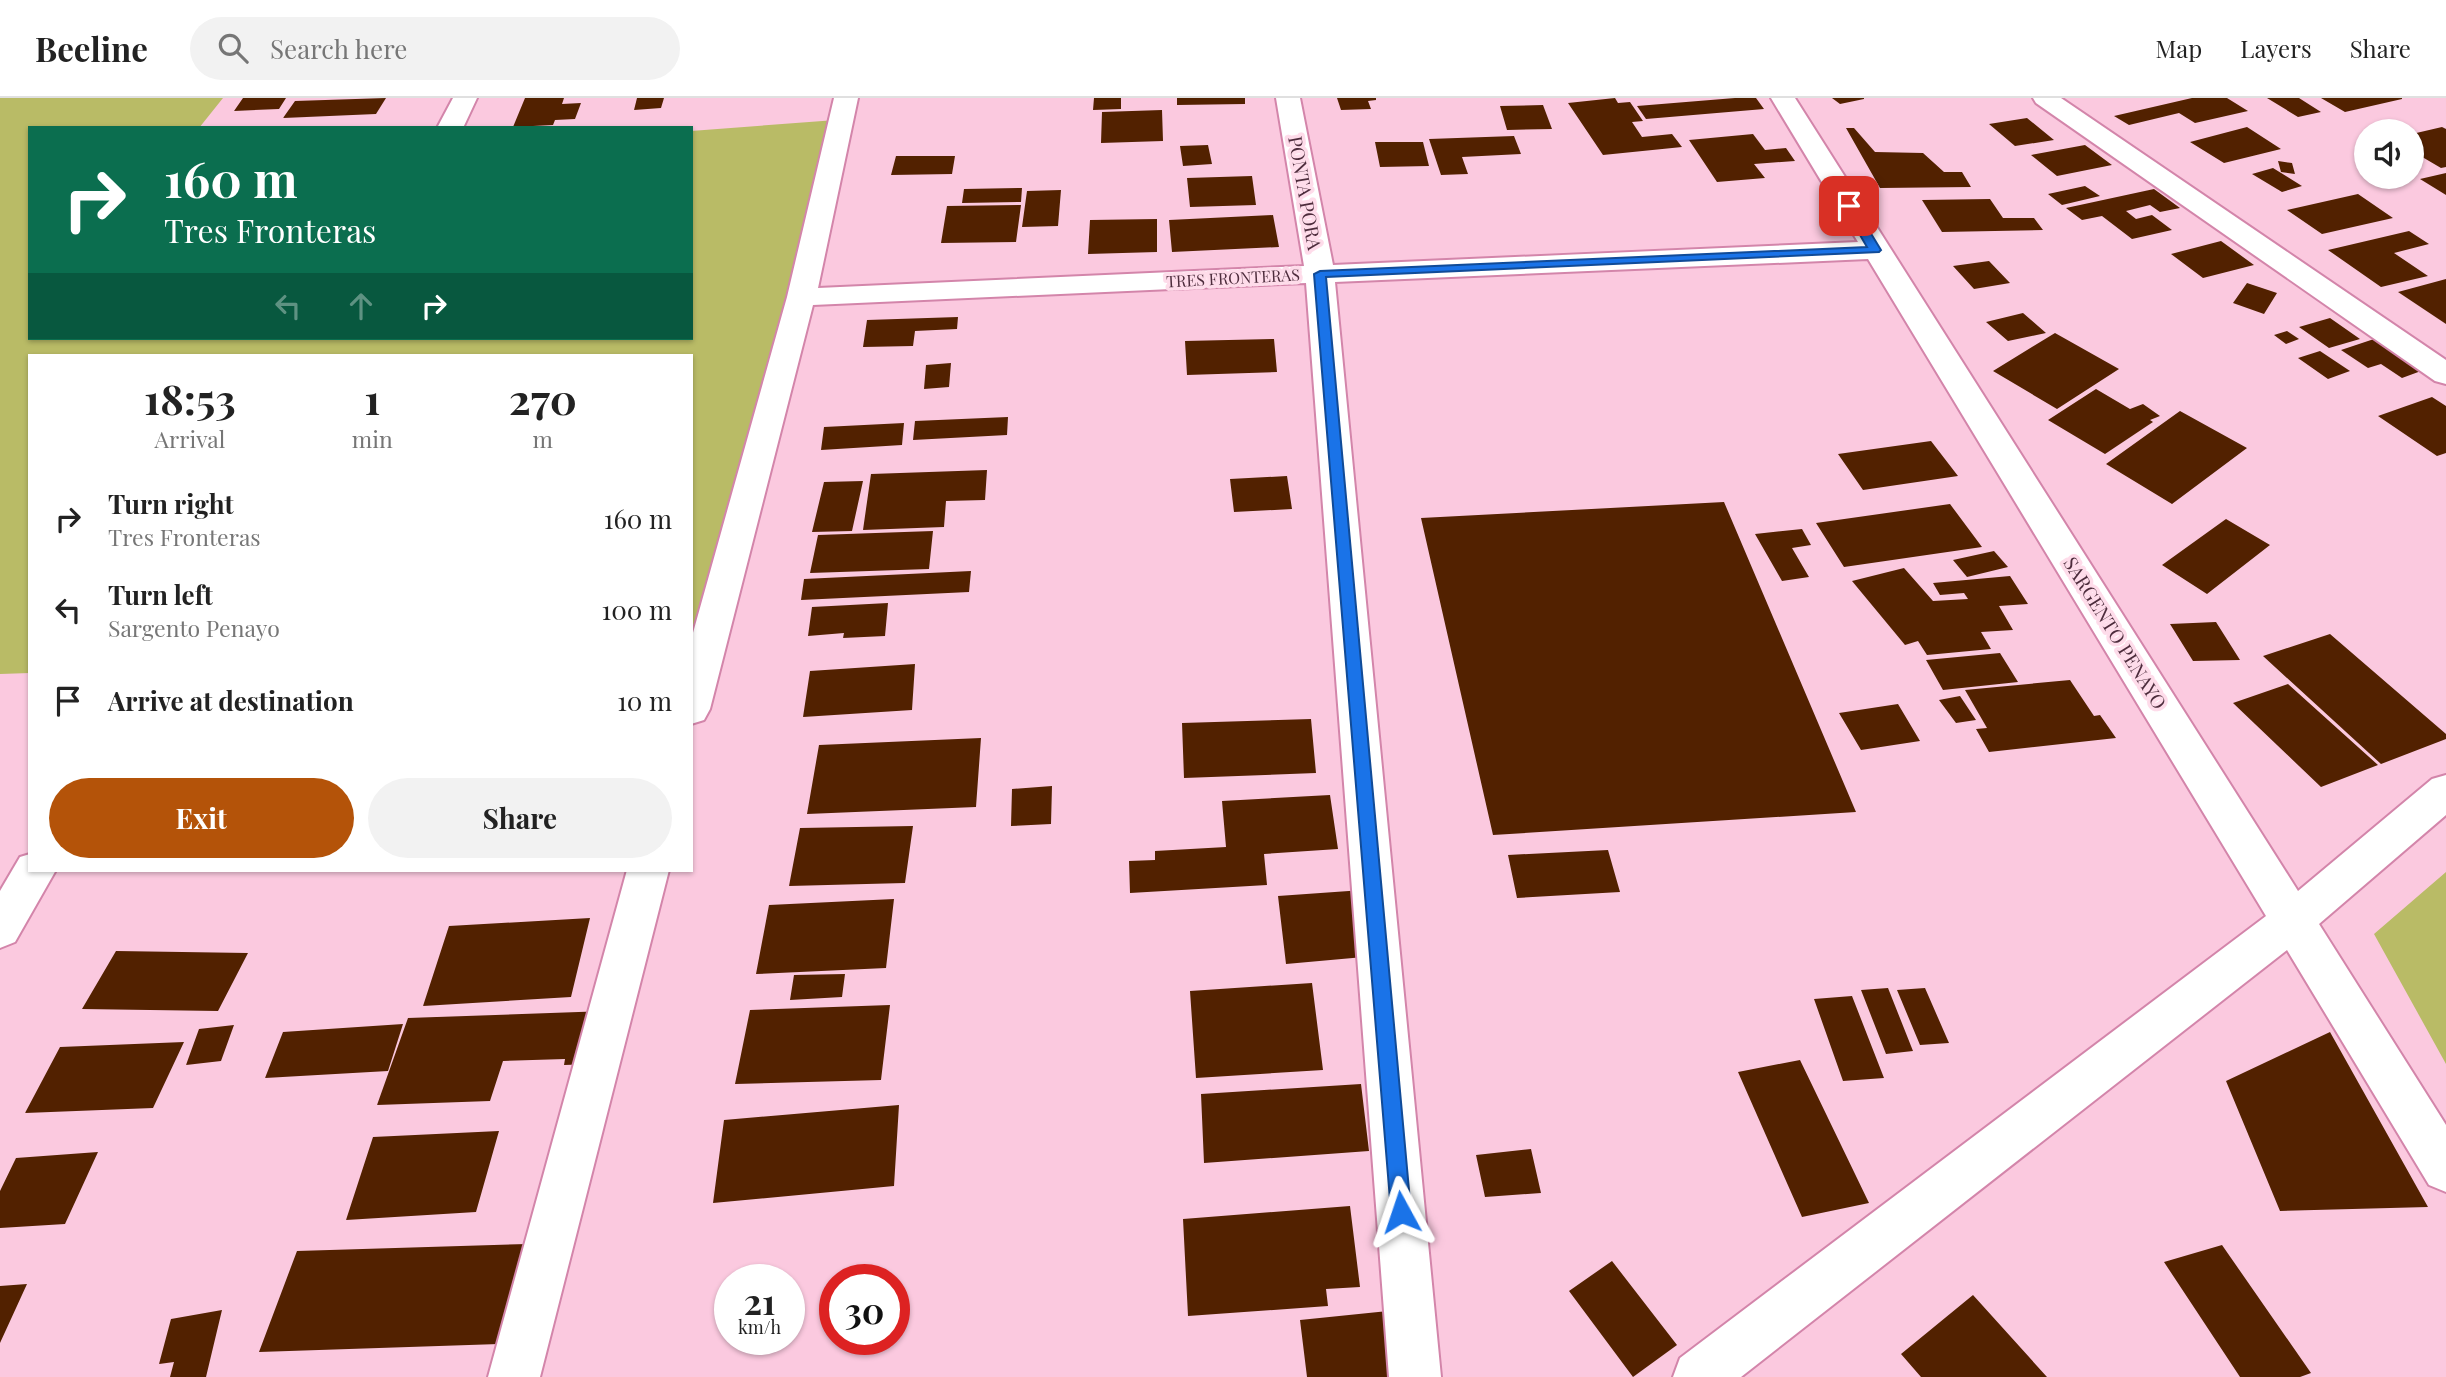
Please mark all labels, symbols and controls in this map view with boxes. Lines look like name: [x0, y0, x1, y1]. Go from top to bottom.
search box: [190, 17, 680, 80]
text: Beeline: [35, 26, 148, 70]
icon: search: [214, 29, 252, 67]
text: Search here: [270, 31, 407, 66]
text: Map: [2156, 32, 2202, 64]
text: Layers: [2240, 32, 2312, 64]
text: Share: [2350, 32, 2411, 64]
map controls: [2354, 119, 2424, 189]
button: sound: [2354, 119, 2424, 189]
street label: PONTA PORA: [1283, 134, 1329, 253]
text: 160 m: [164, 145, 298, 210]
icon: right: [49, 154, 140, 245]
pin: [1819, 176, 1879, 236]
icon: arrive: [1830, 187, 1868, 225]
text: Tres Fronteras: [164, 208, 376, 251]
street label: TRES FRONTERAS: [1166, 264, 1300, 291]
icon: left: [269, 287, 307, 325]
icon: ahead: [342, 287, 380, 325]
icon: right: [415, 287, 453, 325]
text: 18:53: [144, 370, 236, 426]
text: 1: [364, 370, 380, 426]
text: 270: [509, 370, 577, 426]
text: Arrival: [154, 423, 225, 454]
text: min: [352, 423, 393, 454]
text: m: [533, 423, 553, 454]
text: Turn right: [108, 486, 234, 521]
icon: right: [49, 500, 87, 538]
text: 160 m: [604, 501, 672, 536]
text: Tres Fronteras: [108, 521, 261, 552]
street label: SARGENTO PENAYO: [2058, 551, 2173, 714]
text: Turn left: [108, 577, 213, 612]
icon: left: [49, 591, 87, 629]
text: 100 m: [602, 592, 672, 627]
text: Sargento Penayo: [108, 612, 280, 643]
icon: arrive: [49, 682, 87, 720]
text: Arrive at destination: [108, 683, 354, 718]
text: 10 m: [617, 683, 672, 718]
button: Exit: [49, 778, 354, 858]
button: Share: [368, 778, 672, 858]
position arrow: [1364, 1175, 1438, 1249]
speed limit sign: 30: [819, 1264, 910, 1355]
text: 21: [744, 1277, 775, 1324]
text: km/h: [738, 1315, 781, 1339]

